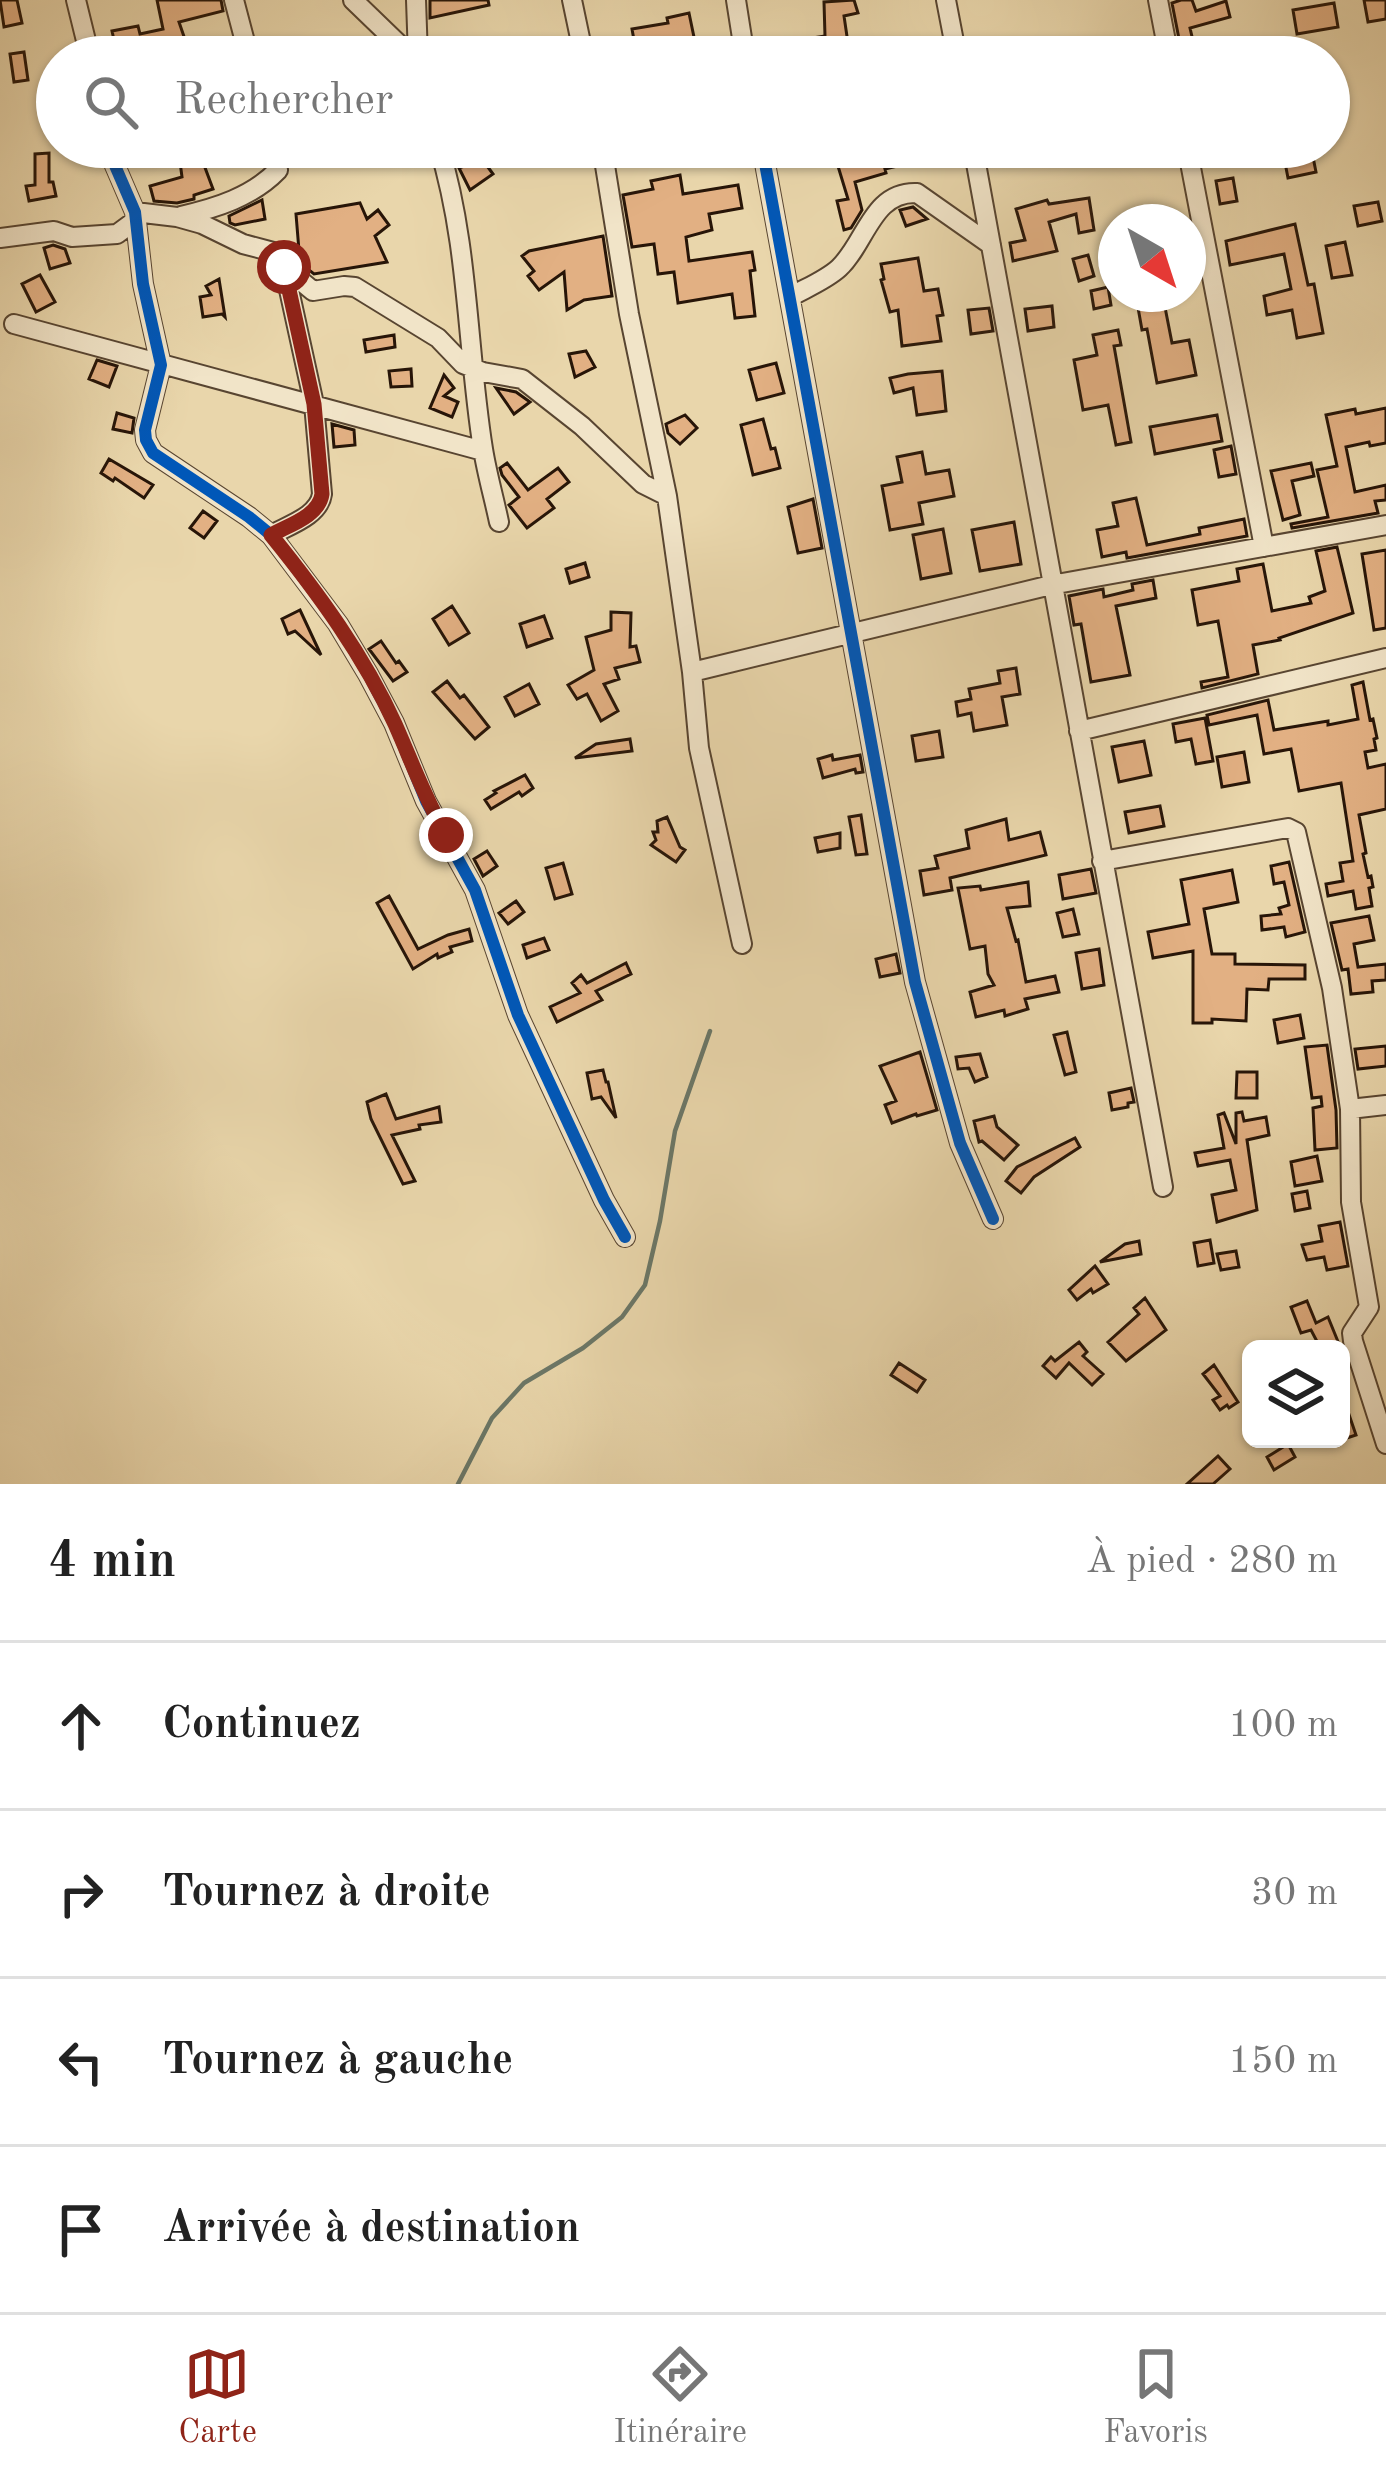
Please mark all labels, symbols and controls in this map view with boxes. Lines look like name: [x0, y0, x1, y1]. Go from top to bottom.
search box: [36, 36, 1350, 168]
icon: search: [78, 69, 144, 135]
text: Rechercher: [174, 79, 393, 124]
north arrow: [1098, 204, 1206, 312]
route start: [257, 240, 311, 294]
route end: [419, 808, 473, 862]
map controls: [1242, 1340, 1350, 1448]
button: layers: [1242, 1340, 1350, 1448]
text: 4 min: [48, 1537, 176, 1588]
text: À pied · 280 m: [1086, 1542, 1338, 1581]
icon: ahead: [48, 1693, 114, 1759]
text: Continuez: [162, 1703, 361, 1748]
text: 100 m: [1228, 1706, 1338, 1745]
icon: right: [48, 1861, 114, 1927]
text: Tournez à droite: [162, 1871, 491, 1916]
text: 30 m: [1251, 1874, 1338, 1913]
icon: left: [48, 2029, 114, 2095]
text: Tournez à gauche: [162, 2039, 513, 2084]
text: 150 m: [1228, 2042, 1338, 2081]
icon: arrive: [48, 2197, 114, 2263]
text: Arrivée à destination: [162, 2207, 580, 2252]
tab: Carte: [178, 2341, 257, 2454]
tab: Itinéraire: [613, 2341, 747, 2454]
tab: Favoris: [1103, 2341, 1208, 2454]

